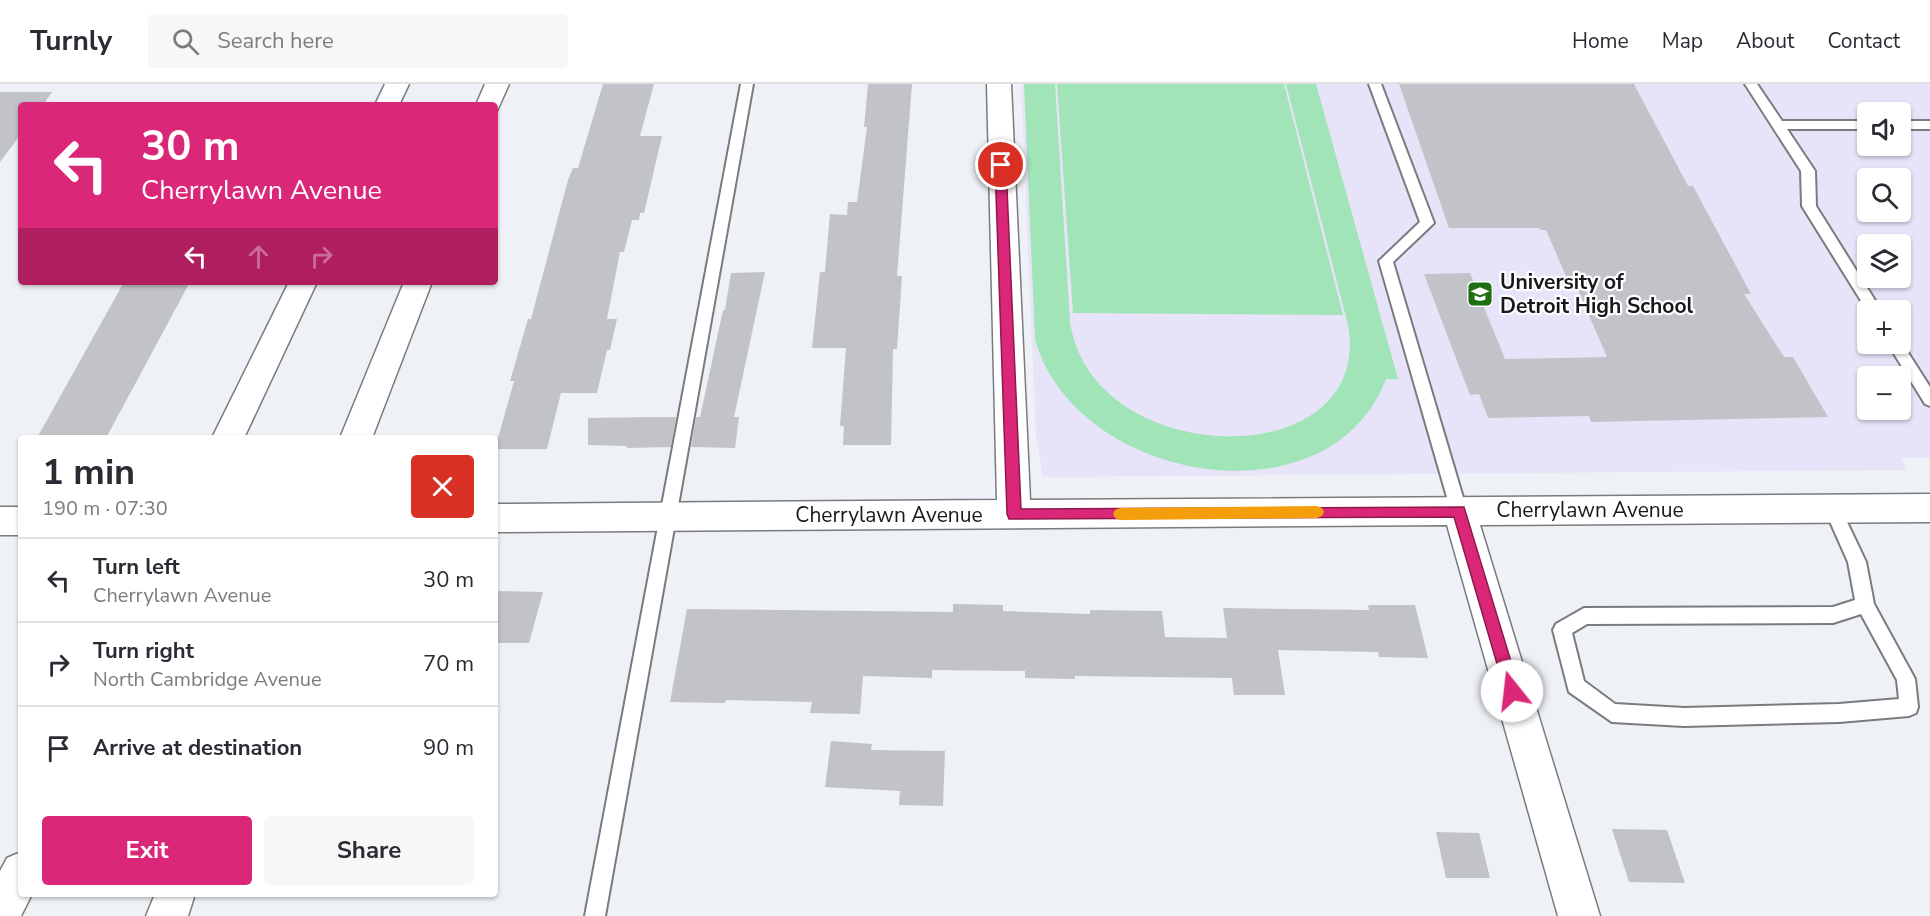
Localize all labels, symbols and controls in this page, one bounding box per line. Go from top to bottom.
search box [148,14,568,68]
text: Turnly [30,22,112,60]
icon: search [169,25,202,58]
text: Search here [217,26,334,56]
text: Home [1572,27,1629,55]
text: Map [1662,27,1703,55]
text: About [1736,27,1794,55]
text: Contact [1827,27,1900,55]
map controls [1857,102,1911,420]
button: sound [1857,102,1911,156]
text: 30 m [141,118,240,175]
icon: left [42,126,120,204]
pin [975,139,1026,190]
icon: arrive [984,148,1017,181]
button: search [1857,168,1911,222]
text: Cherrylawn Avenue [141,172,382,209]
button: layers [1857,234,1911,288]
icon: left [179,240,212,273]
icon: ahead [242,240,275,273]
icon: right [305,240,338,273]
place label: University of Detroit High School [1500,268,1694,320]
school or university icon: University of Detroit High School [1465,279,1495,309]
button: + [1857,300,1911,354]
button: − [1857,366,1911,420]
text: 1 min [42,448,135,497]
button: close [411,455,474,518]
text: 190 m · 07:30 [42,495,168,522]
street label: Cherrylawn Avenue [1496,496,1684,524]
street label: Cherrylawn Avenue [795,501,983,529]
text: Turn left [93,552,180,582]
icon: left [42,564,75,597]
text: 30 m [423,565,474,595]
text: Cherrylawn Avenue [93,582,271,609]
text: Turn right [93,636,194,666]
icon: right [42,648,75,681]
text: 70 m [423,649,474,679]
position arrow [1480,659,1544,723]
text: North Cambridge Avenue [93,666,322,693]
icon: arrive [42,732,75,765]
text: Arrive at destination [93,733,302,763]
text: 90 m [423,733,474,763]
button: Exit [42,816,252,885]
button: Share [264,816,474,885]

